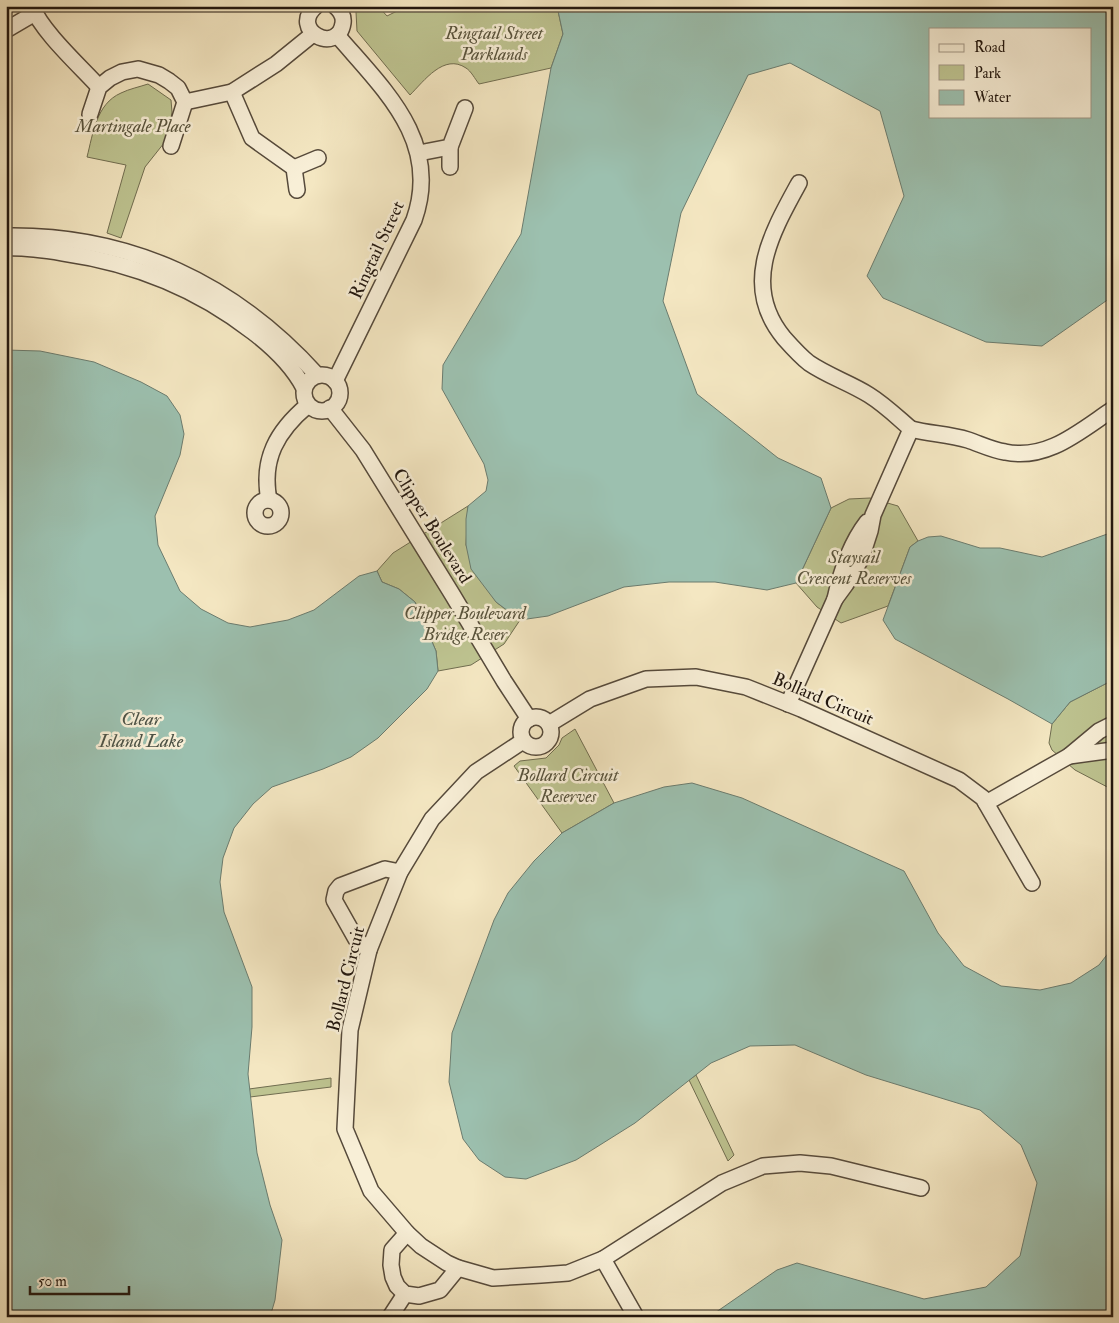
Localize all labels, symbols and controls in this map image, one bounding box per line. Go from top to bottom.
park label: Ringtail Street Parklands [444,22,544,66]
legend [929,28,1092,118]
text: Road [974,38,1006,57]
text: Park [974,64,1001,83]
text: Water [973,88,1011,107]
park label: Martingale Place [74,115,192,138]
street label: Ringtail Street [344,197,410,303]
street label: Clipper Boulevard [388,464,477,588]
park label: Staysail Crescent Reserves [797,546,913,590]
park label: Clipper Boulevard Bridge Reser [404,602,527,646]
street label: Bollard Circuit [769,667,877,731]
water label: Clear Island Lake [98,707,184,753]
park label: Bollard Circuit Reserves [517,764,619,808]
street label: Bollard Circuit [322,924,370,1034]
scale bar [30,1263,129,1295]
text: 50 m [38,1272,67,1291]

